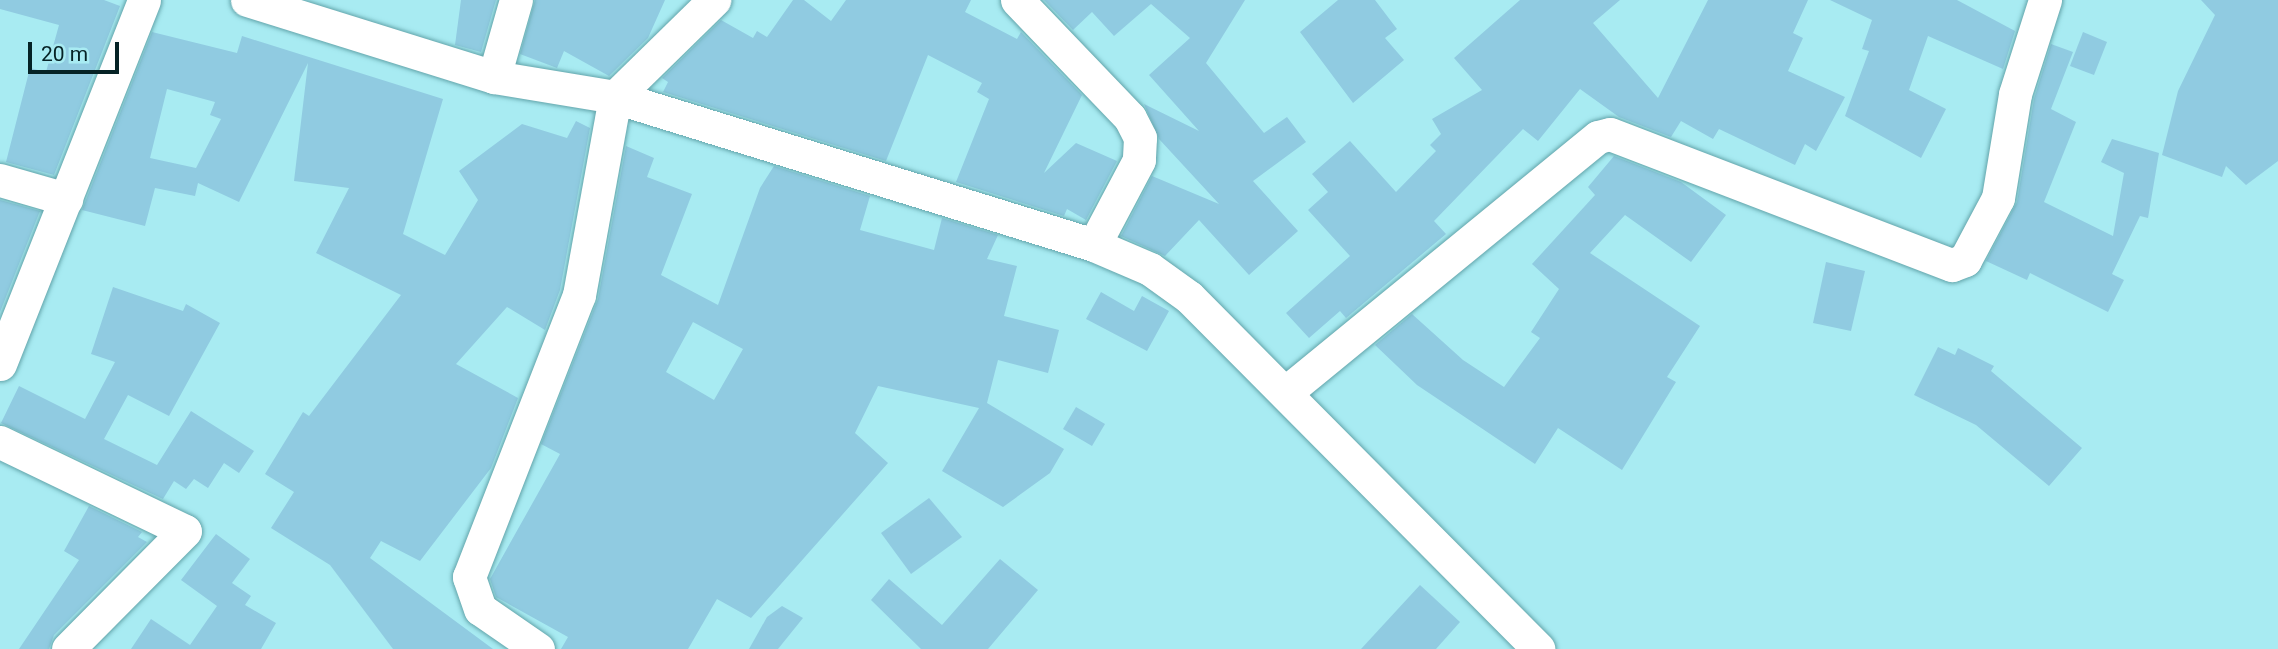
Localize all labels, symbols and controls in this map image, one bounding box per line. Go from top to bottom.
scale bar [32,28,122,72]
text: 20 m [41,42,88,66]

